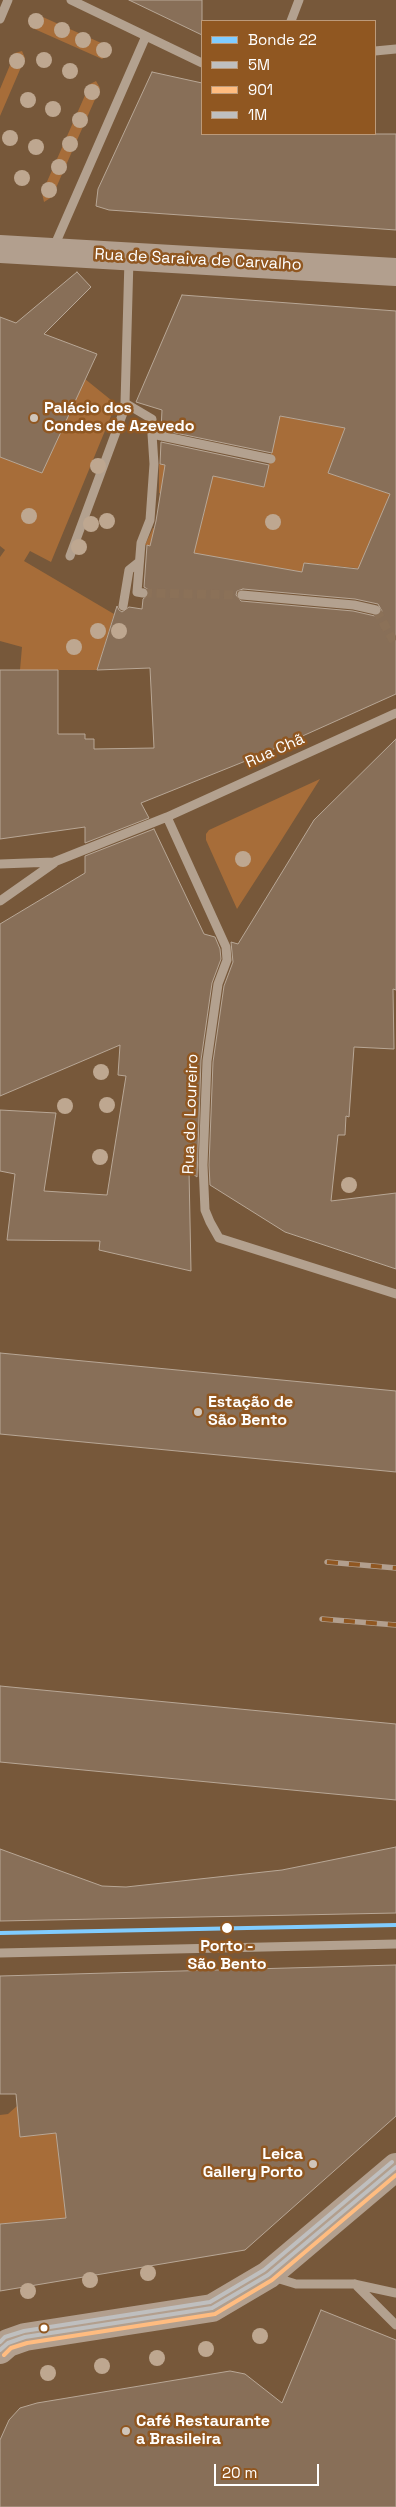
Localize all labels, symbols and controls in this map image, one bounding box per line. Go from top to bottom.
legend [201,20,376,135]
text: Bonde 22 [248,30,317,49]
text: 5M [248,55,270,74]
text: 901 [248,80,273,99]
text: 1M [248,105,267,124]
street label: Rua de Saraiva de Carvalho [94,245,302,275]
place label: Palácio dos Condes de Azevedo [44,399,194,437]
marker: Palácio dos Condes de Azevedo [28,412,40,424]
street label: Rua Chã [243,730,307,772]
street label: Rua do Loureiro [179,1053,203,1175]
place label: Estação de São Bento [208,1393,293,1431]
marker: Estação de São Bento [192,1406,204,1418]
marker: Porto - São Bento [220,1921,234,1935]
place label: Porto - São Bento [188,1937,266,1975]
place label: Leica Gallery Porto [203,2145,303,2183]
marker: Leica Gallery Porto [307,2158,319,2170]
unlabelled marker [39,2323,49,2333]
place label: Café Restaurante a Brasileira [136,2412,270,2450]
marker: Café Restaurante a Brasileira [120,2425,132,2437]
scale bar [216,2454,321,2486]
text: 20 m [222,2463,257,2482]

